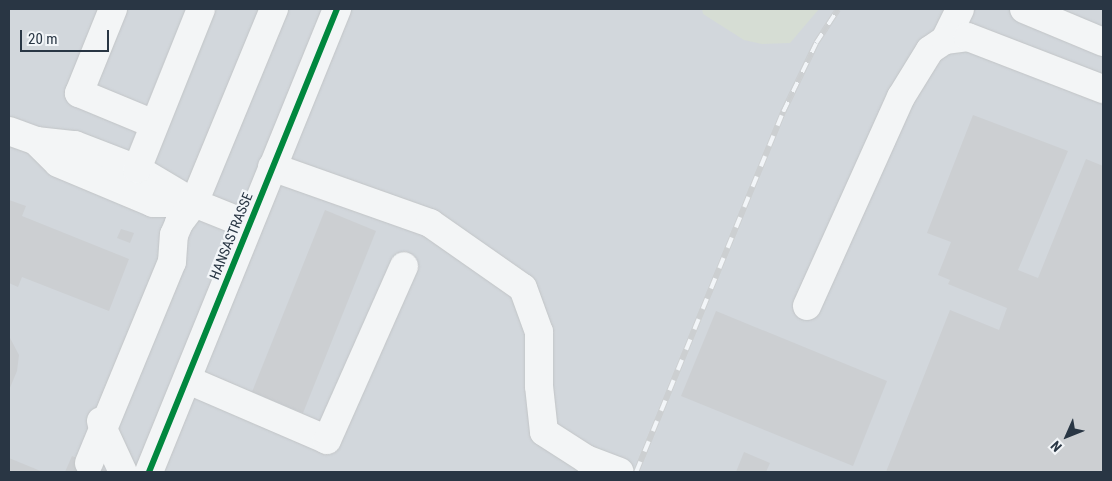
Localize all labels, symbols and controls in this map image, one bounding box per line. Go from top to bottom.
scale bar [22,20,111,52]
text: 20 m [28,30,58,48]
street label: HANSASTRASSE [206,190,256,282]
north arrow [1042,411,1092,461]
text: N [1047,438,1065,455]

